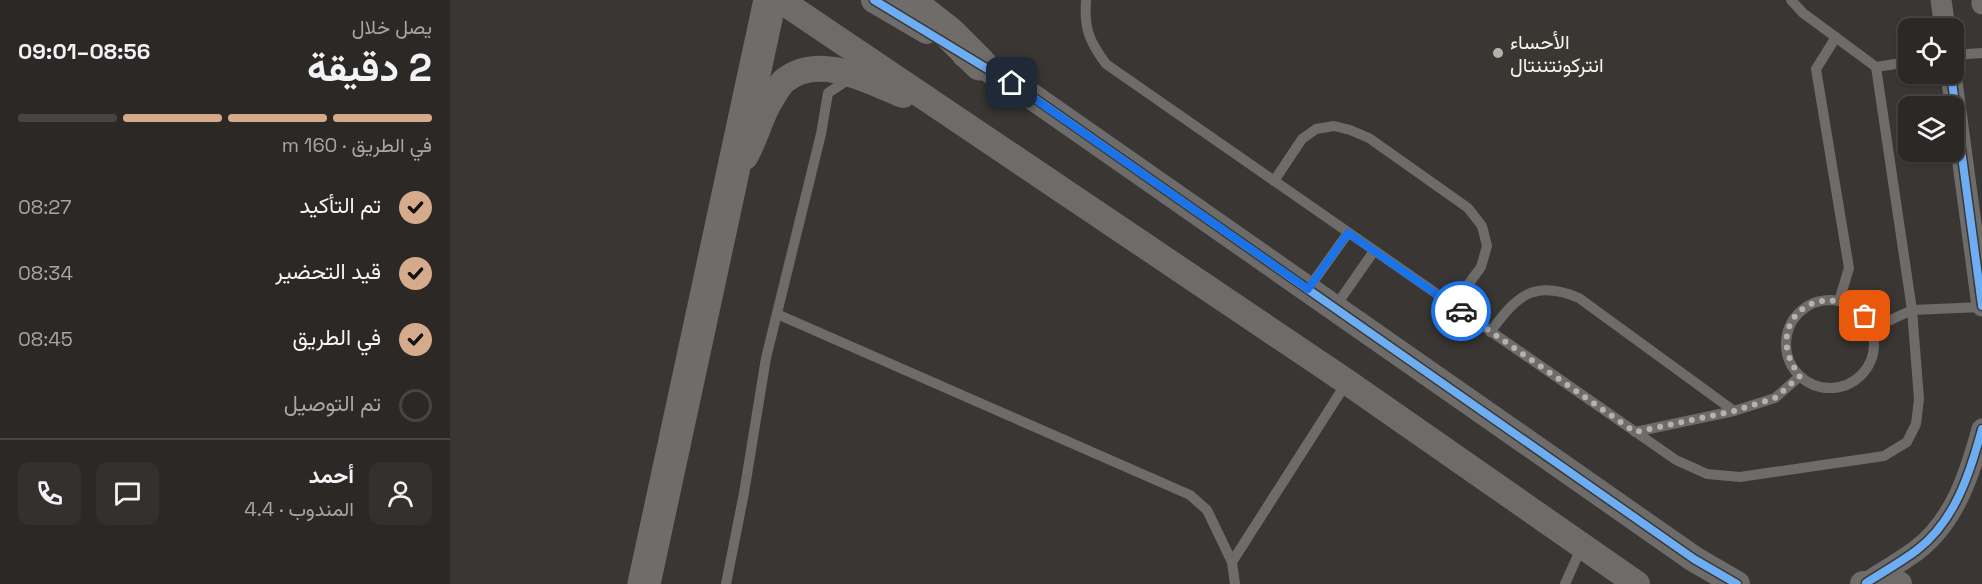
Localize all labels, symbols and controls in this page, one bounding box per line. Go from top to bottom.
text: يصل خلال [352,14,432,40]
map controls [1898,18,1964,162]
button: locate [1898,18,1964,84]
place label: الأحساء انتركونتننتال [1510,29,1604,78]
text: 08:56–09:01 [18,37,150,65]
text: 2 دقيقة [307,43,432,92]
marker: الأحساء انتركونتننتال [1491,46,1505,60]
pin [986,57,1037,108]
icon: home [995,66,1028,99]
button: layers [1898,96,1964,162]
text: في الطريق · 160 m [282,132,432,158]
text: تم التأكيد [300,191,381,219]
icon: check [399,191,432,224]
text: 08:27 [18,194,72,220]
text: قيد التحضير [275,257,381,285]
icon: check [399,257,432,290]
text: 08:34 [18,260,73,286]
courier [1431,281,1491,341]
pin [1839,290,1890,341]
icon: car [1445,295,1478,328]
icon: bag [1848,299,1881,332]
text: في الطريق [292,323,381,351]
icon: check [399,323,432,356]
text: 08:45 [18,326,73,352]
text: تم التوصيل [284,389,381,417]
text: أحمد [309,461,354,489]
button: phone [18,462,81,525]
button: chat [96,462,159,525]
button: person [369,462,432,525]
text: المندوب · 4.4 [244,496,354,522]

